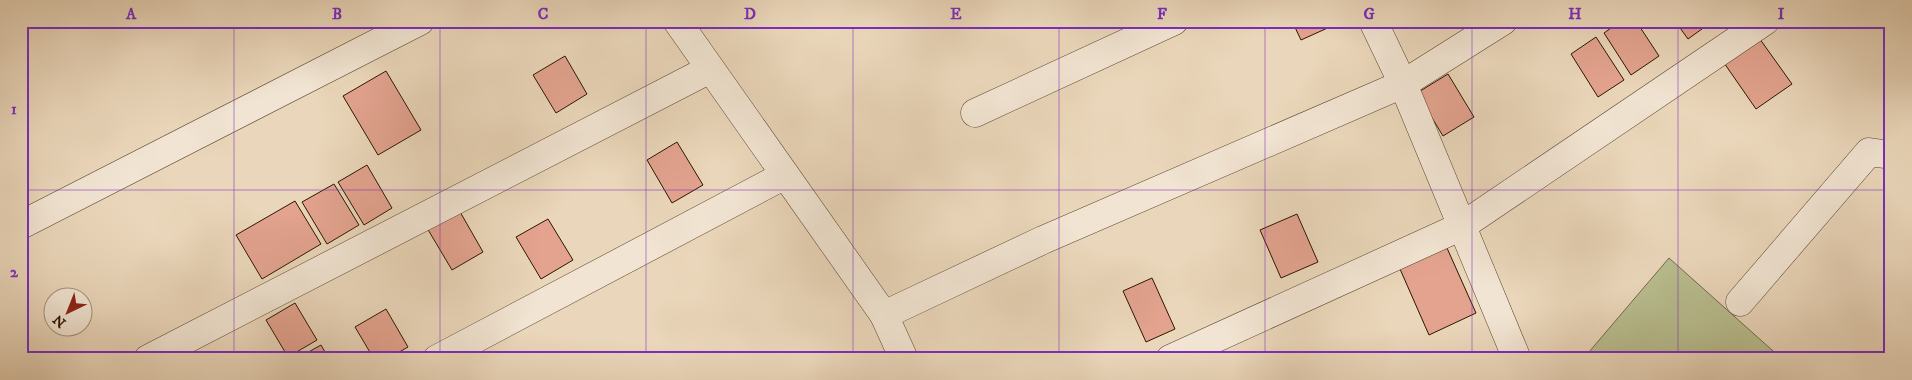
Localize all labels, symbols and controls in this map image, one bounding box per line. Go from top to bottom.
text: A [125,4,137,24]
text: B [332,4,342,24]
text: C [538,4,548,24]
text: D [744,4,756,24]
text: E [950,4,962,24]
text: F [1157,4,1167,24]
text: G [1363,4,1375,24]
text: H [1568,4,1582,24]
text: I [1778,4,1785,24]
text: 1 [11,99,17,119]
text: 2 [10,262,19,282]
north arrow [42,288,92,338]
text: N [49,310,70,331]

